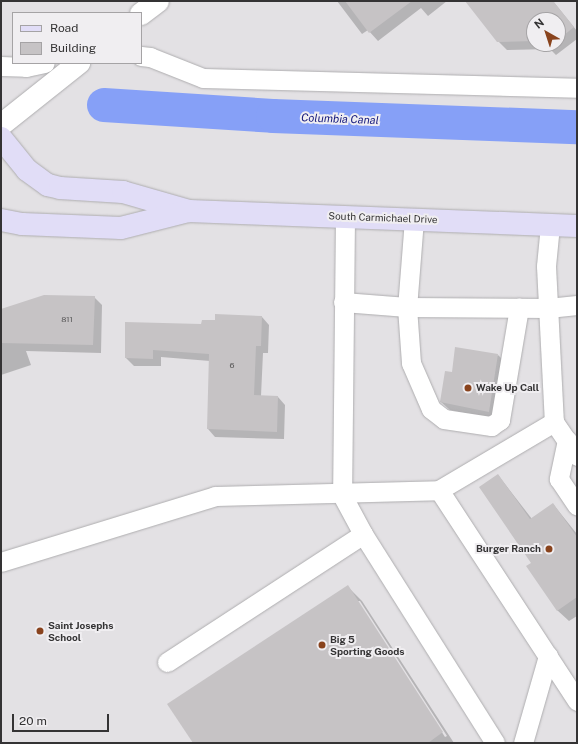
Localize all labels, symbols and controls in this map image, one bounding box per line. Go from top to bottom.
legend [12,12,142,64]
north arrow [526,12,566,52]
text: N [532,16,546,31]
text: Road [50,21,78,35]
text: Building [50,41,96,55]
water label: Columbia Canal [301,111,379,127]
street label: South Carmichael Drive [328,210,438,226]
house number: 811 [61,315,73,325]
house number: 6 [230,361,234,371]
place label: Wake Up Call [476,382,539,394]
marker: Wake Up Call [463,383,473,393]
place label: Burger Ranch [476,543,541,555]
marker: Burger Ranch [544,544,554,554]
place label: Saint Josephs School [48,619,113,642]
marker: Saint Josephs School [35,626,45,636]
place label: Big 5 Sporting Goods [330,633,405,656]
marker: Big 5 Sporting Goods [317,640,327,650]
scale bar [14,706,111,732]
text: 20 m [19,714,47,728]

